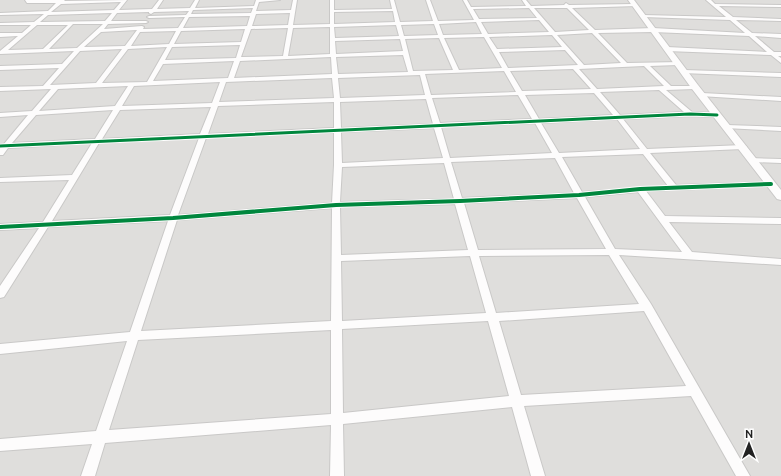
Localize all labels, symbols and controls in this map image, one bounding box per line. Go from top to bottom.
north arrow [729,424,769,464]
text: N [745,428,753,440]

